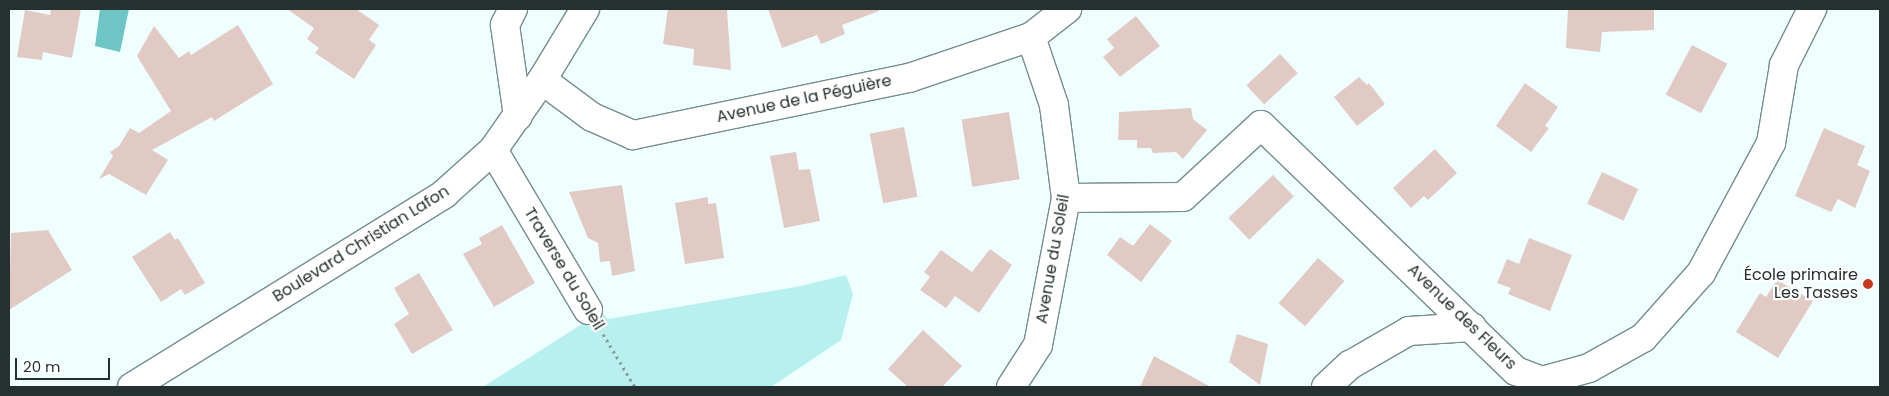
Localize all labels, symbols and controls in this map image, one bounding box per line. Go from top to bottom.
street label: Avenue de la Péguière [715,71,893,127]
street label: Boulevard Christian Lafon [269,182,453,306]
street label: Avenue du Soleil [1032,193,1074,325]
street label: Traverse du Soleil [520,204,608,334]
street label: Avenue des Fleurs [1403,260,1521,374]
place label: École primaire Les Tasses [1744,265,1858,303]
marker: École primaire Les Tasses [1862,278,1874,290]
scale bar [18,348,112,380]
text: 20 m [23,356,61,377]

